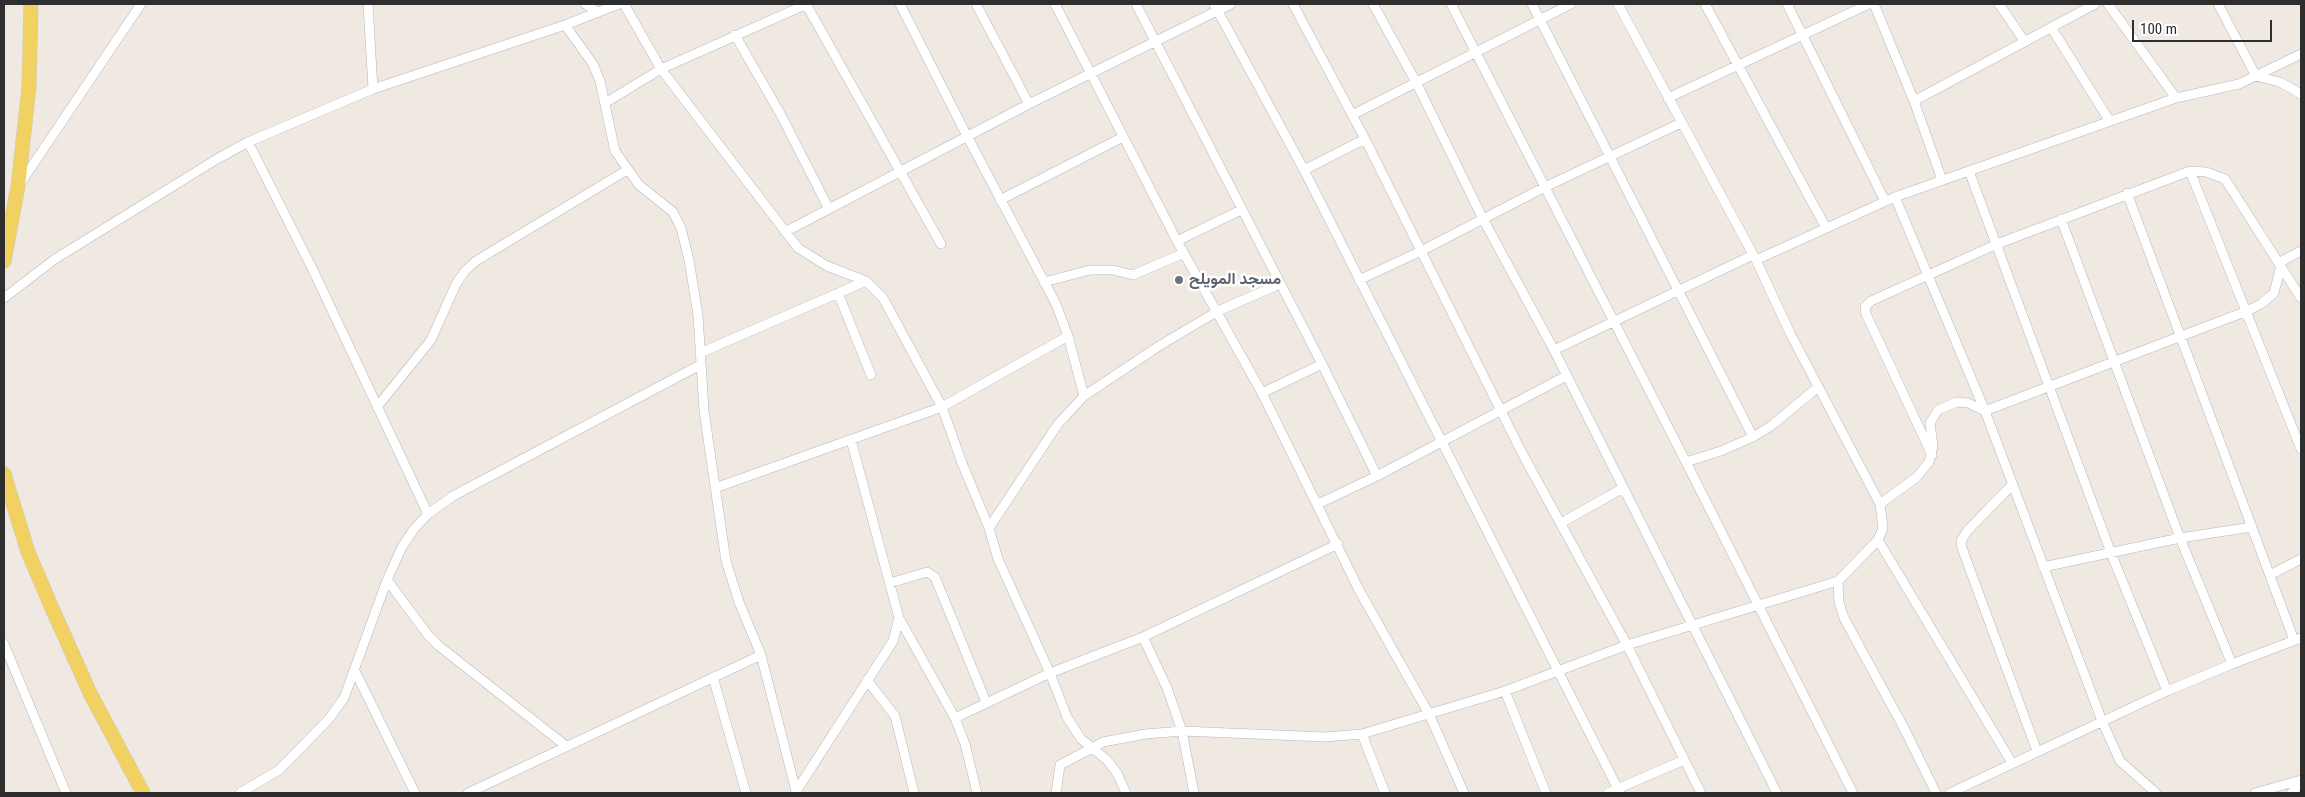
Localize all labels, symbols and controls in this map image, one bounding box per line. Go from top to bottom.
scale bar [2135,10,2275,42]
text: 100 m [2140,20,2177,38]
place label: مسجد المويلح [1189,270,1281,290]
marker: مسجد المويلح [1173,274,1185,286]

